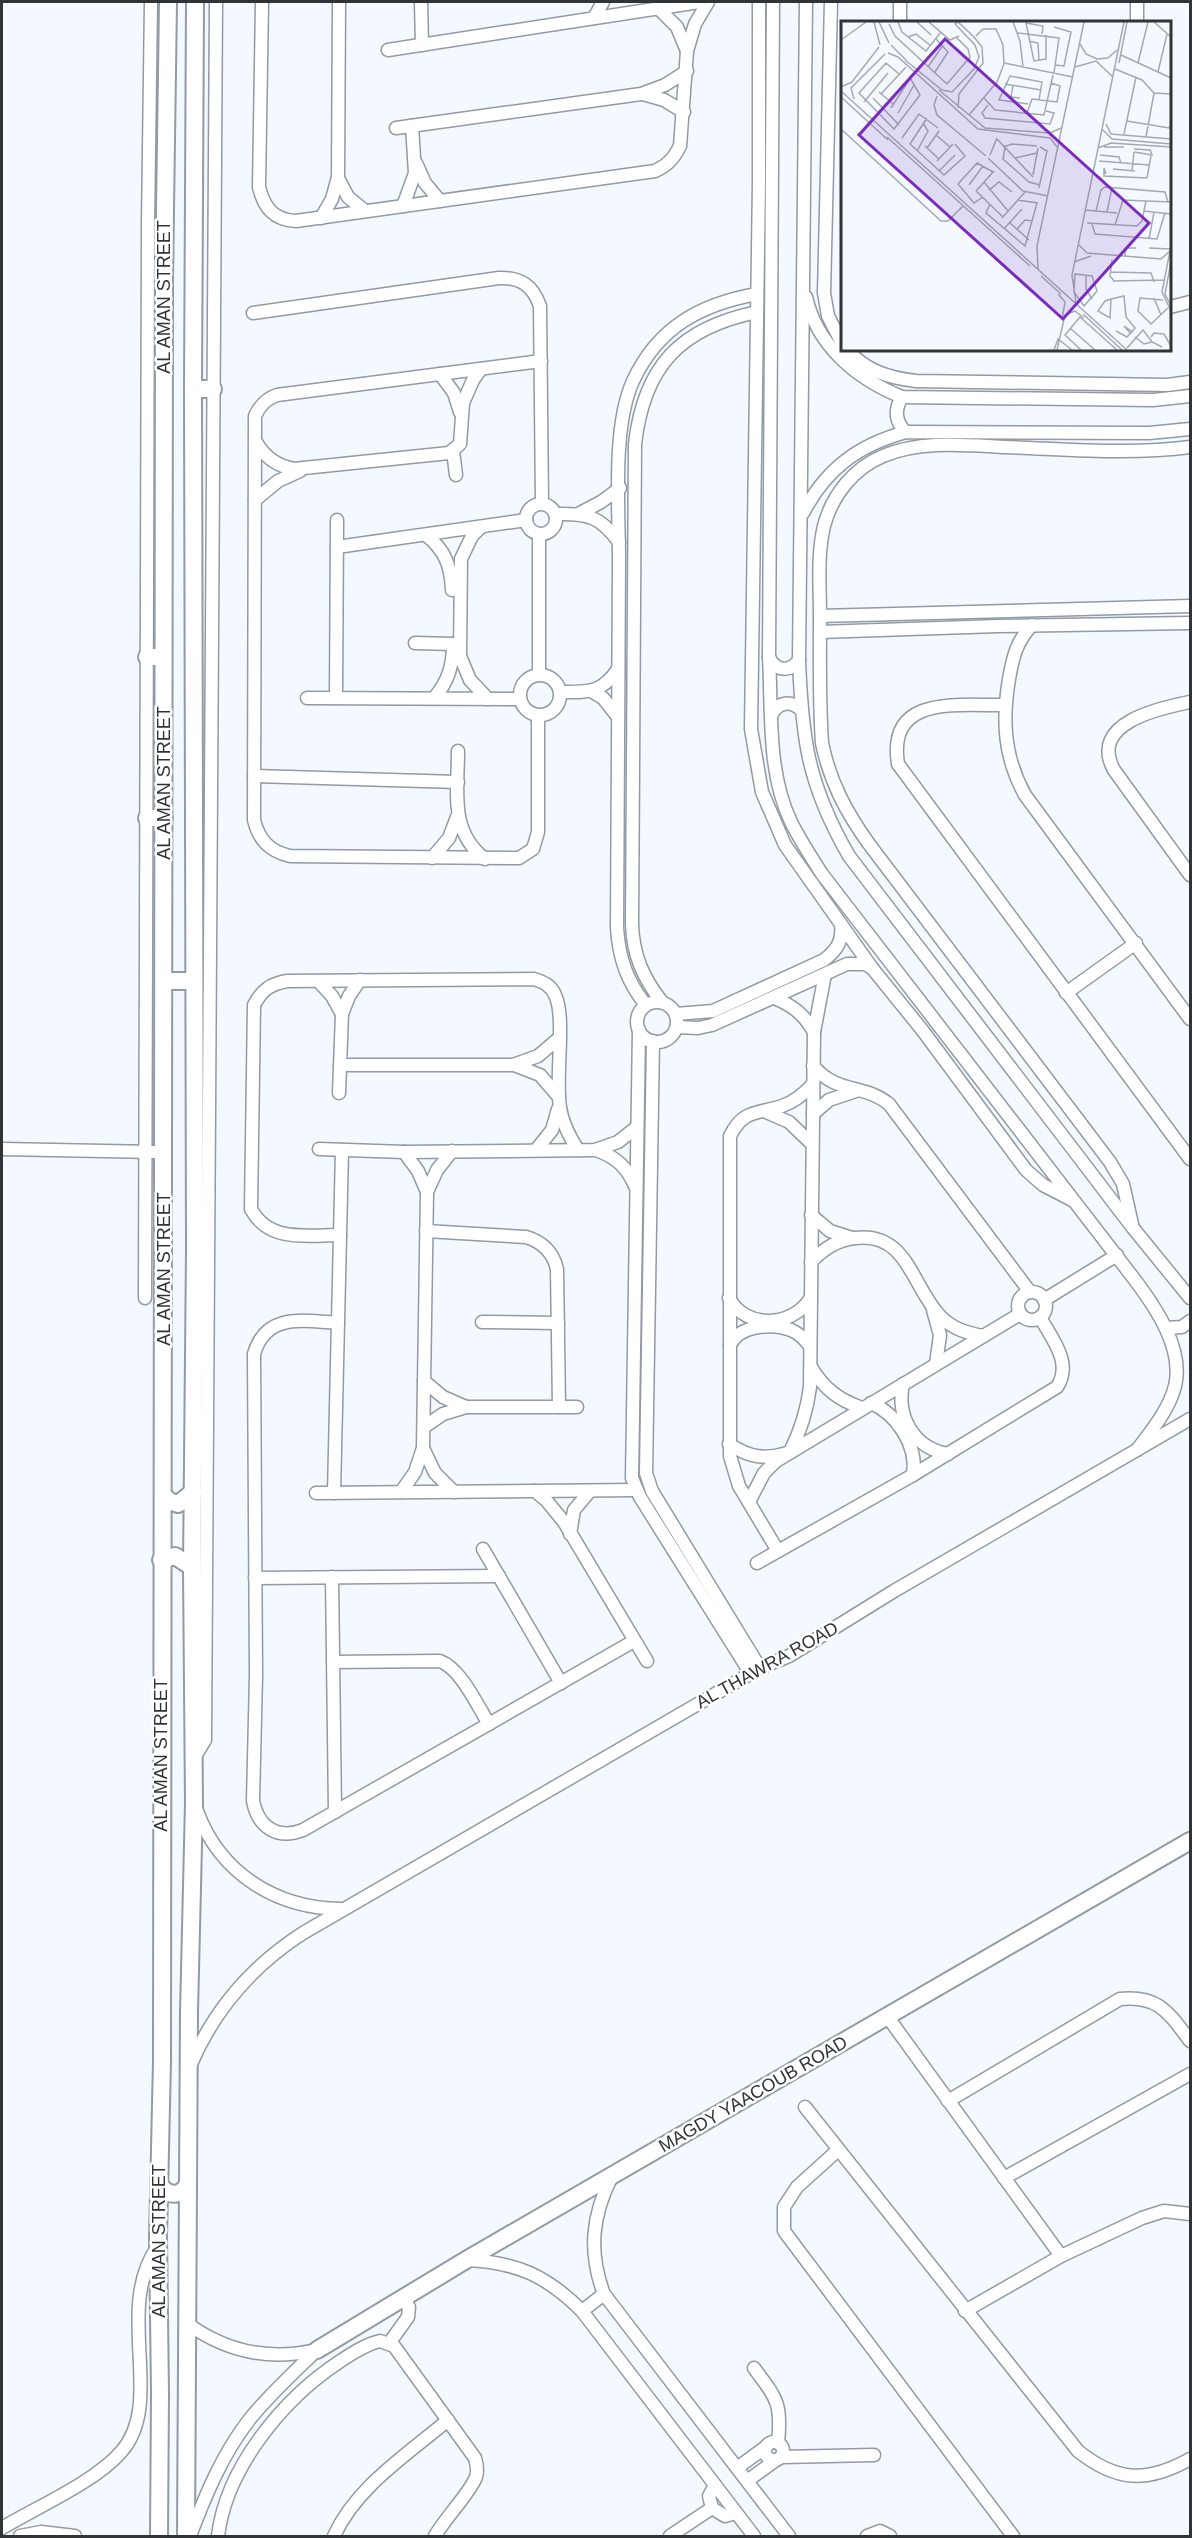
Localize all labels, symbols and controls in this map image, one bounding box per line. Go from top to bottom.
inset map [841,21,1171,351]
street label: AL AMAN STREET [154,220,174,374]
street label: AL AMAN STREET [154,706,174,860]
street label: AL AMAN STREET [154,1192,174,1346]
street label: AL THAWRA ROAD [692,1618,842,1712]
street label: AL AMAN STREET [151,1678,171,1832]
street label: MAGDY YAACOUB ROAD [655,2032,851,2156]
street label: AL AMAN STREET [149,2164,169,2318]

